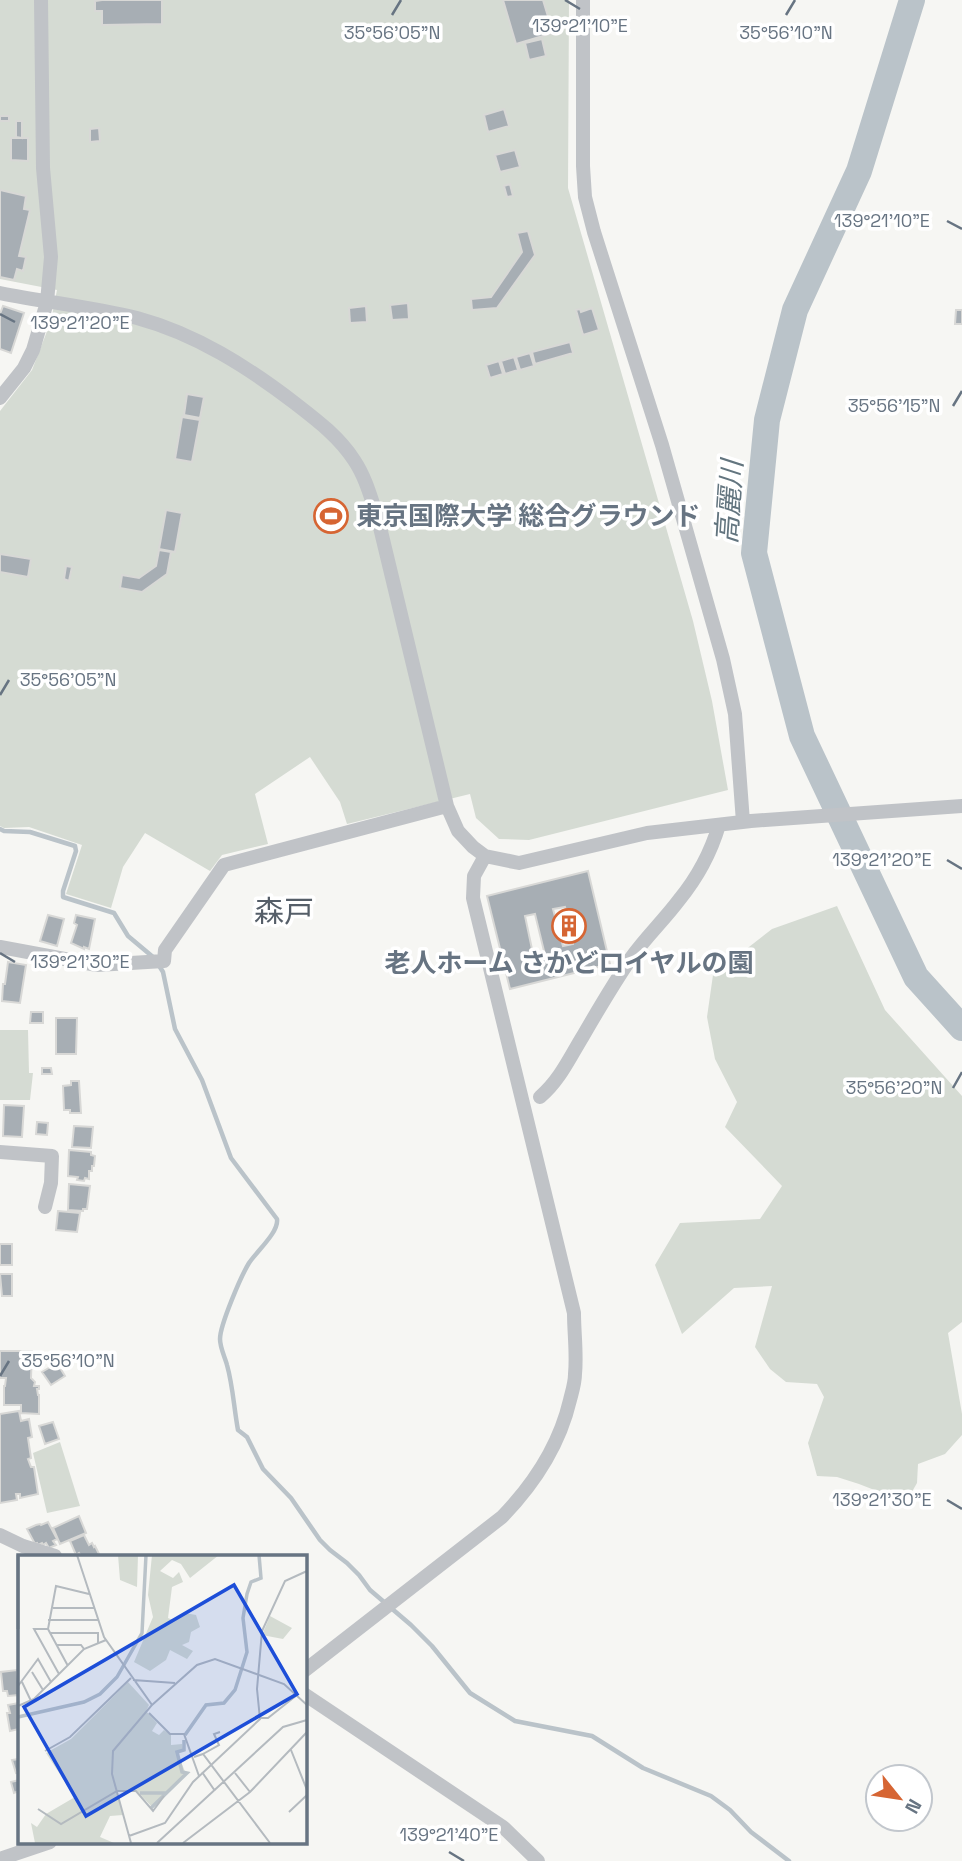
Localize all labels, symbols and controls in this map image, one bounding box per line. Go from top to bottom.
text: 139°21'10"E [532,14,628,37]
text: 35°56'05"N [344,21,440,44]
text: 35°56'10"N [739,21,833,44]
text: 139°21'10"E [834,209,930,232]
text: 139°21'20"E [30,311,130,334]
text: 35°56'15"N [848,394,940,417]
water label: 高麗川 [708,456,750,545]
sports icon: 東京国際大学 総合グラウンド [312,497,350,535]
place label: 東京国際大学 総合グラウンド [356,499,701,533]
text: 35°56'05"N [20,668,116,691]
text: 139°21'20"E [832,848,932,871]
district label: 森戸 [254,892,314,931]
building icon: 老人ホーム さかどロイヤルの園 [550,907,588,945]
place label: 老人ホーム さかどロイヤルの園 [384,946,754,980]
text: 139°21'30"E [30,950,130,973]
text: 35°56'20"N [846,1076,942,1099]
text: 35°56'10"N [21,1349,115,1372]
text: 139°21'30"E [832,1488,932,1511]
inset map [18,1555,306,1843]
north arrow [864,1763,934,1833]
text: N [899,1794,927,1818]
text: 139°21'40"E [400,1823,498,1846]

